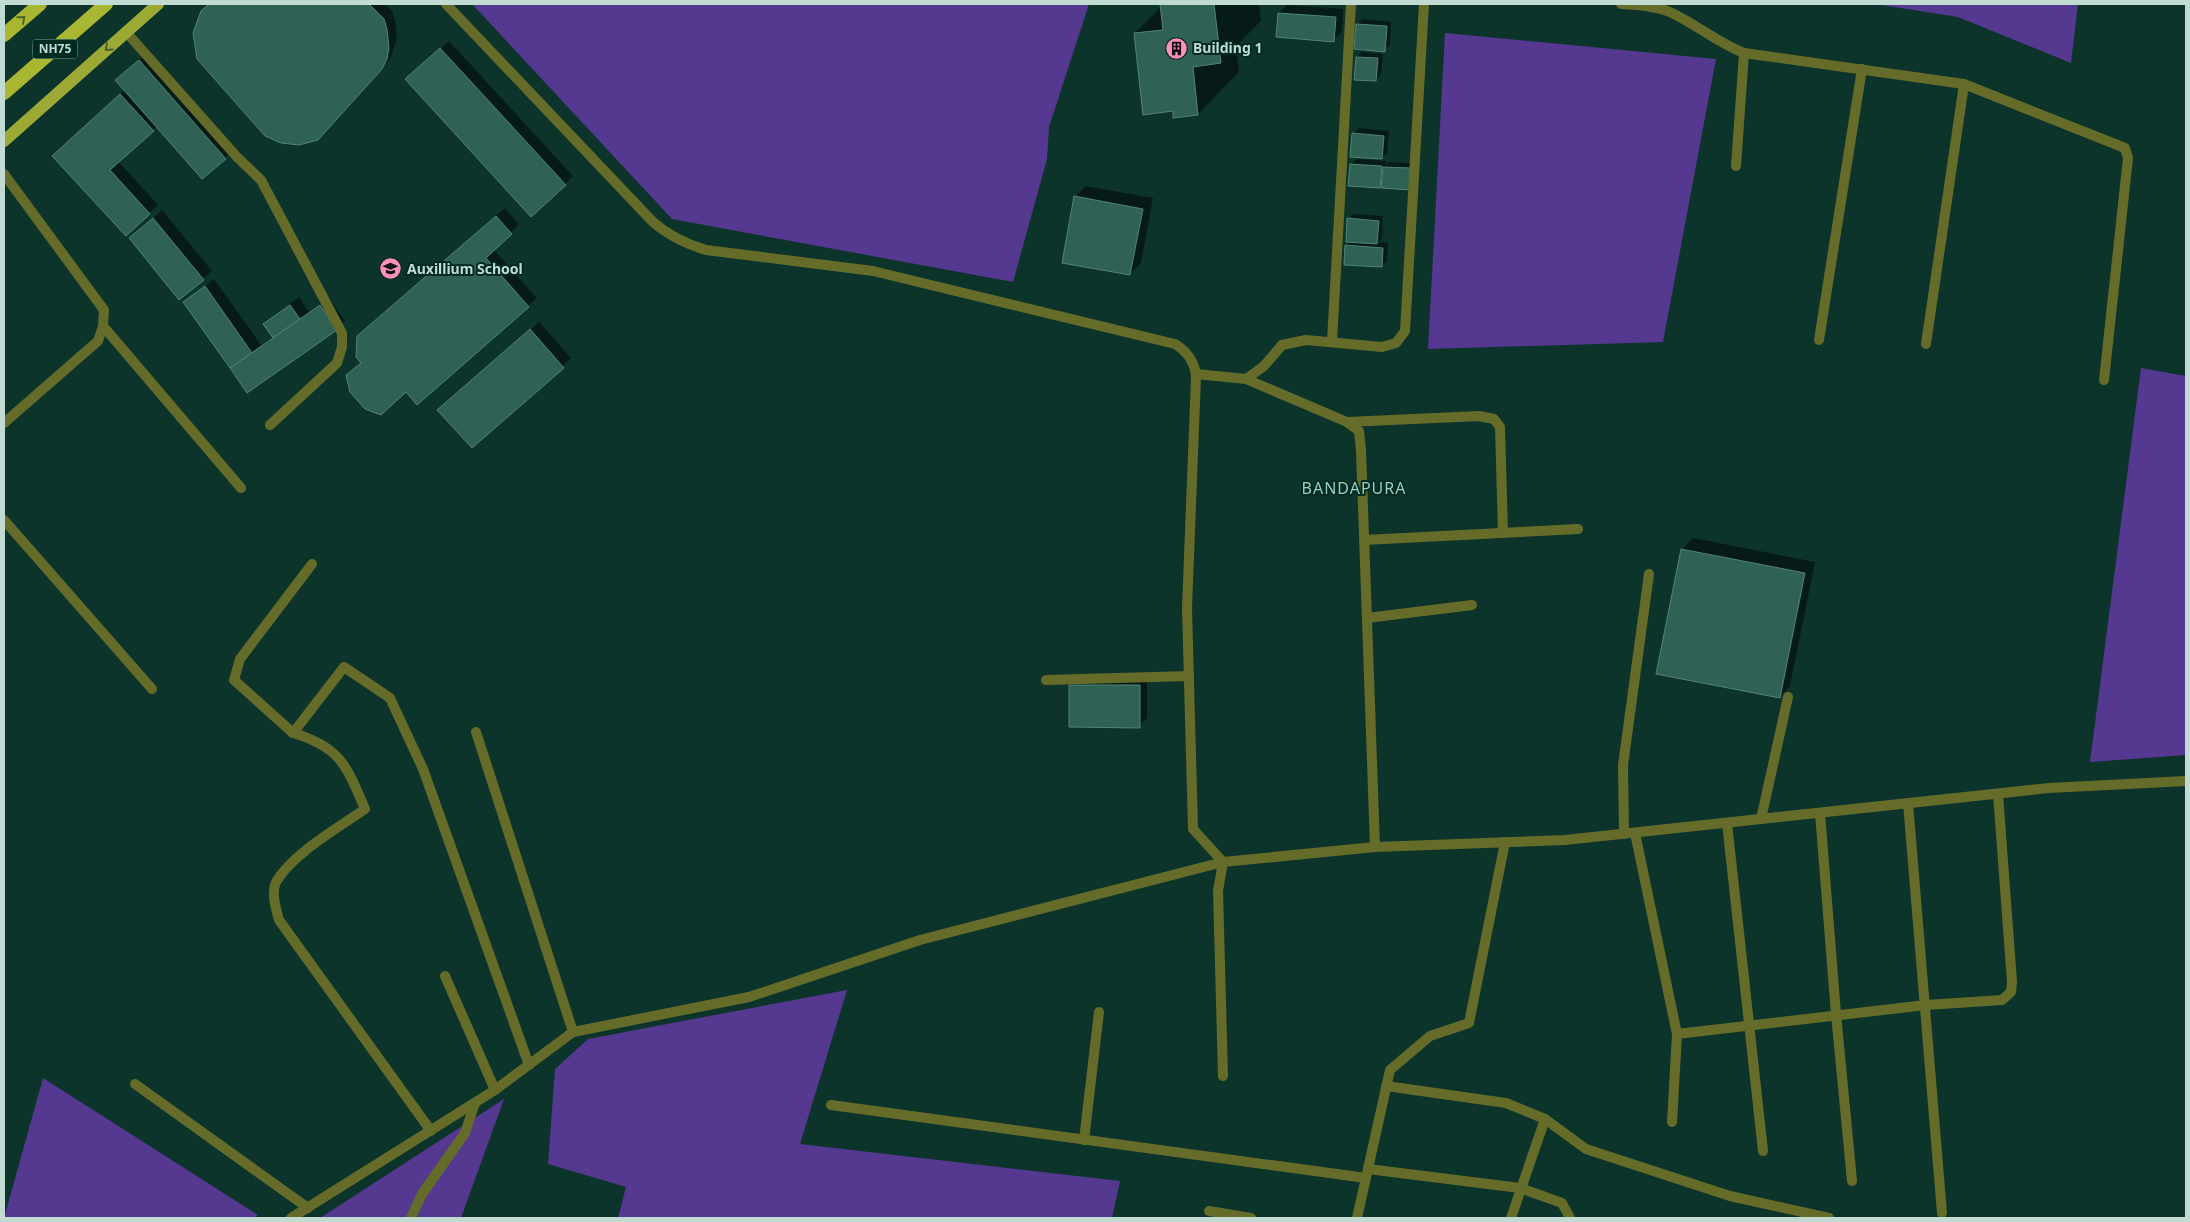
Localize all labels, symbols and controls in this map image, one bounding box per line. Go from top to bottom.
one-way arrow [16,16,25,25]
building icon: Building 1 [1165,36,1189,60]
place label: Building 1 [1193,38,1262,57]
road number: NH75 [32,40,78,59]
one-way arrow [105,42,114,51]
school or university icon: Auxillium School [379,257,403,281]
place label: Auxillium School [407,259,523,278]
district label: BANDAPURA [1302,477,1406,499]

